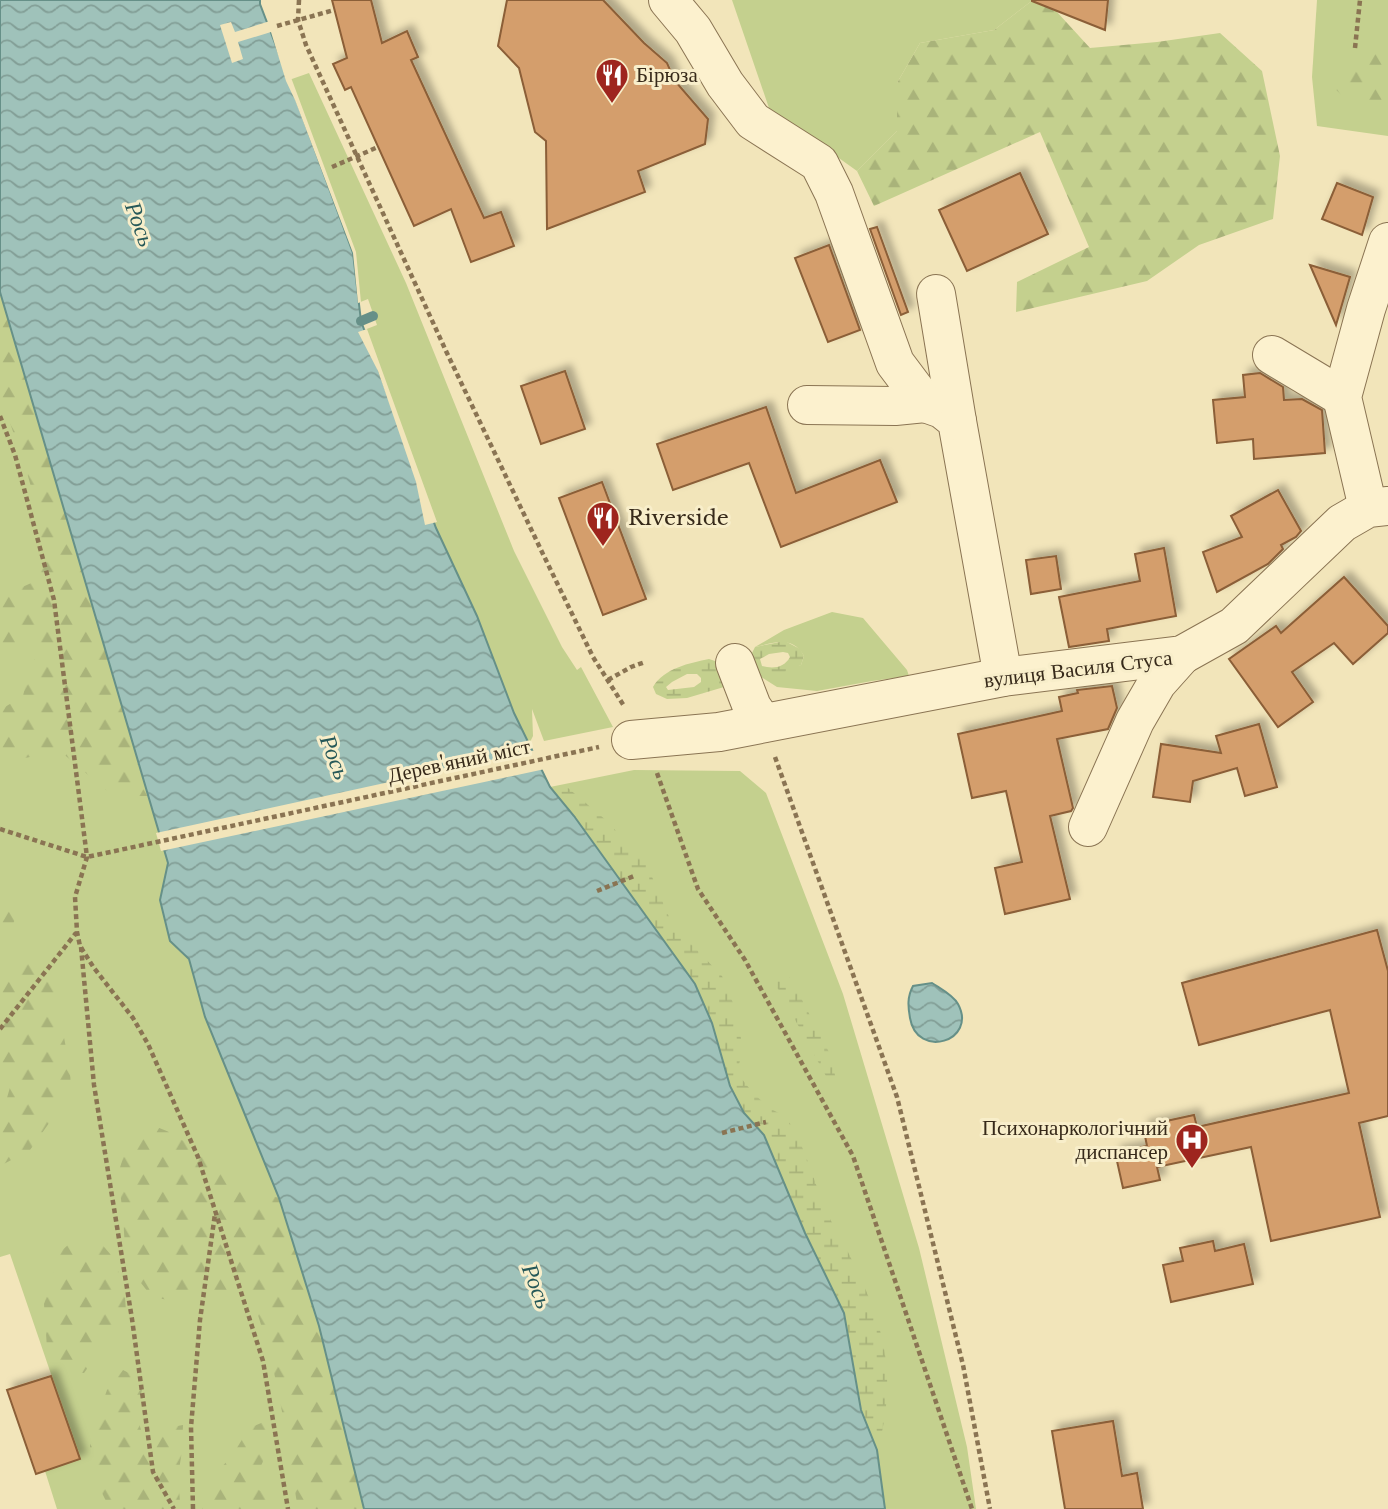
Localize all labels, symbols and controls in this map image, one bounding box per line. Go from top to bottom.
restaurant icon: Бірюза [593,56,631,105]
place label: Бірюза [636,62,698,88]
water label: Рось [119,197,161,250]
restaurant icon: Riverside [584,499,622,548]
place label: Riverside [628,505,729,531]
street label: вулиця Василя Стуса [982,644,1174,693]
water label: Рось [313,730,356,783]
street label: Дерев'яний міст [385,733,533,789]
place label: Психонаркологічний диспансер [982,1115,1168,1165]
hospital icon: Психонаркологічний диспансер [1173,1121,1211,1170]
water label: Рось [515,1259,558,1312]

